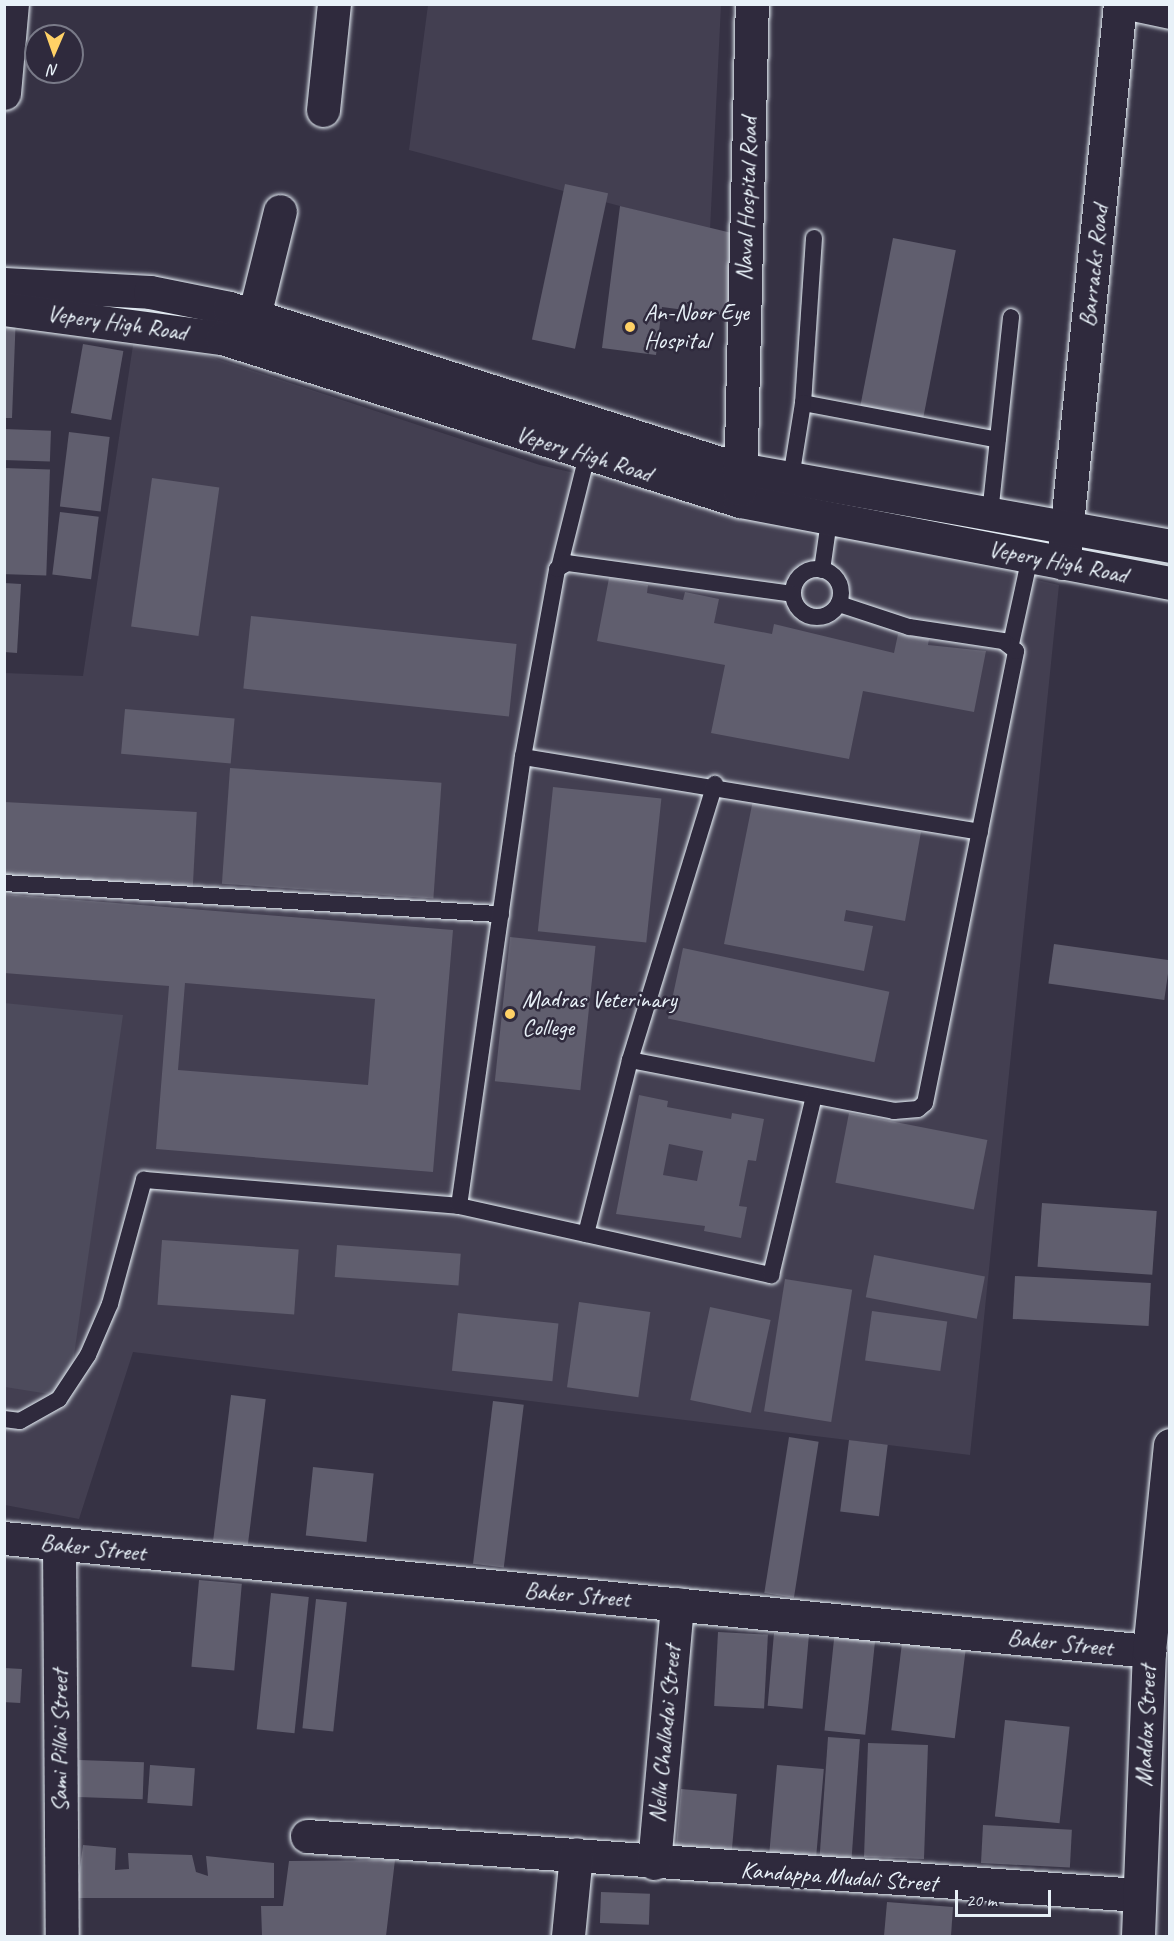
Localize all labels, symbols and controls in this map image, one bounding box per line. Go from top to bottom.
north arrow [24,24,84,84]
text: N [48,60,59,80]
street label: Naval Hospital Road [730,117,764,281]
street label: Barracks Road [1073,204,1115,328]
street label: Vepery High Road [45,299,189,347]
place label: An-Noor Eye Hospital [644,299,749,355]
marker: An-Noor Eye Hospital [621,318,639,336]
street label: Vepery High Road [512,419,656,489]
street label: Vepery High Road [986,534,1130,590]
place label: Madras Veterinary College [522,986,677,1042]
marker: Madras Veterinary College [503,1007,517,1021]
street label: Baker Street [39,1528,147,1568]
street label: Baker Street [523,1576,631,1614]
street label: Baker Street [1006,1623,1114,1663]
street label: Nellu Challadai Street [643,1644,687,1824]
street label: Maddox Street [1129,1665,1163,1787]
street label: Sami Pillai Street [46,1670,74,1812]
street label: Kandappa Mudali Street [740,1856,938,1898]
scale bar [958,1878,1054,1916]
text: 20 m [966,1889,997,1911]

